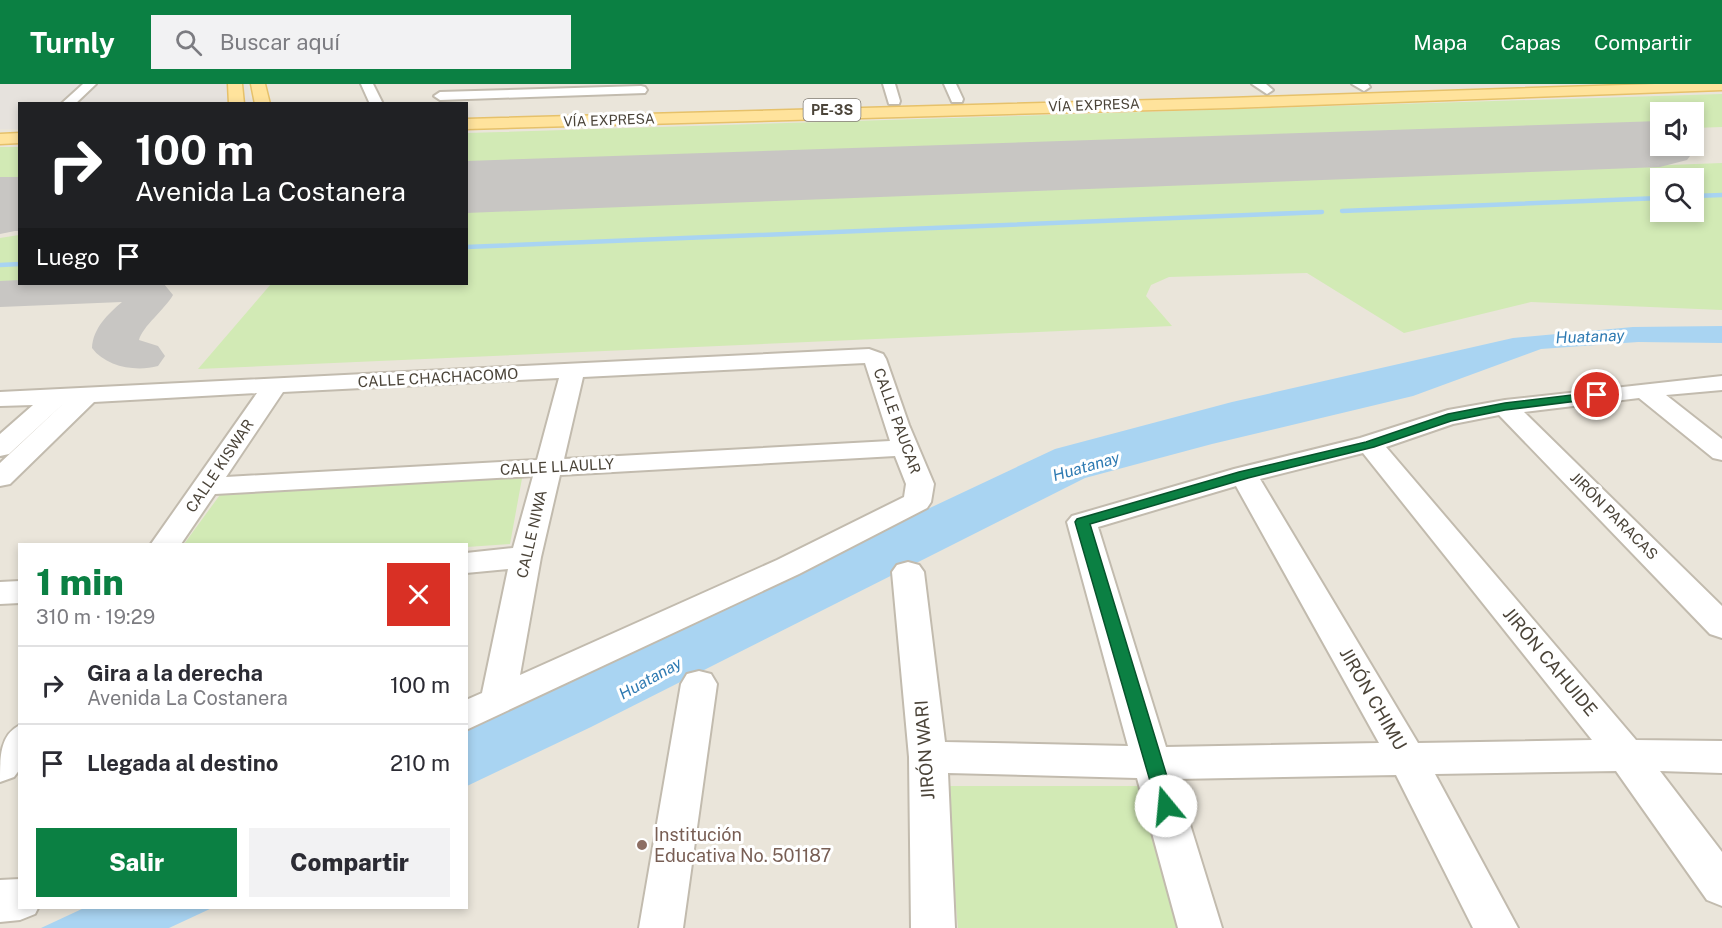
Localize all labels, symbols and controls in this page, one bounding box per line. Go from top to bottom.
search box [151,15,571,69]
text: Turnly [30,26,115,59]
icon: search [172,26,205,59]
text: Buscar aquí [220,29,340,55]
text: Mapa [1413,30,1467,55]
text: Capas [1500,30,1561,55]
text: Compartir [1594,30,1692,55]
street label: VÍA EXPRESA [1048,94,1140,115]
road number: PE-3S [804,99,860,121]
map controls [1650,102,1704,222]
button: sound [1650,102,1704,156]
street label: VÍA EXPRESA [563,109,655,130]
text: 100 m [135,125,254,174]
icon: right [36,126,114,204]
button: search [1650,168,1704,222]
text: Avenida La Costanera [135,175,406,207]
icon: arrive [112,240,145,273]
text: Luego [36,244,100,270]
water label: Huatanay [1555,326,1626,347]
street label: CALLE CHACHACOMO [357,365,519,390]
street label: CALLE PAUCAR [870,366,924,476]
pin [1571,369,1622,420]
icon: arrive [1580,378,1613,411]
street label: CALLE KISWAR [182,416,257,516]
water label: Huatanay [1050,448,1123,485]
street label: CALLE LLAULLY [499,455,614,478]
street label: JIRÓN PARACAS [1567,468,1662,563]
street label: CALLE NIWA [513,488,550,580]
text: 1 min [36,561,124,603]
button: close [387,563,450,626]
street label: JIRÓN CAHUIDE [1499,602,1603,720]
text: 310 m · 19:29 [36,605,155,629]
street label: JIRÓN CHIMU [1336,643,1412,754]
water label: Huatanay [616,653,686,703]
text: Gira a la derecha [87,660,263,686]
icon: right [36,669,69,702]
text: 100 m [390,672,450,698]
text: Avenida La Costanera [87,686,288,710]
street label: JIRÓN WARI [910,699,938,801]
icon: arrive [36,747,69,780]
text: Llegada al destino [87,750,278,776]
text: 210 m [390,750,450,776]
position arrow [1134,774,1198,838]
place label: Institución Educativa No. 501187 [654,824,831,866]
button: Salir [36,828,237,897]
button: Compartir [249,828,450,897]
marker: Institución Educativa No. 501187 [635,838,649,852]

